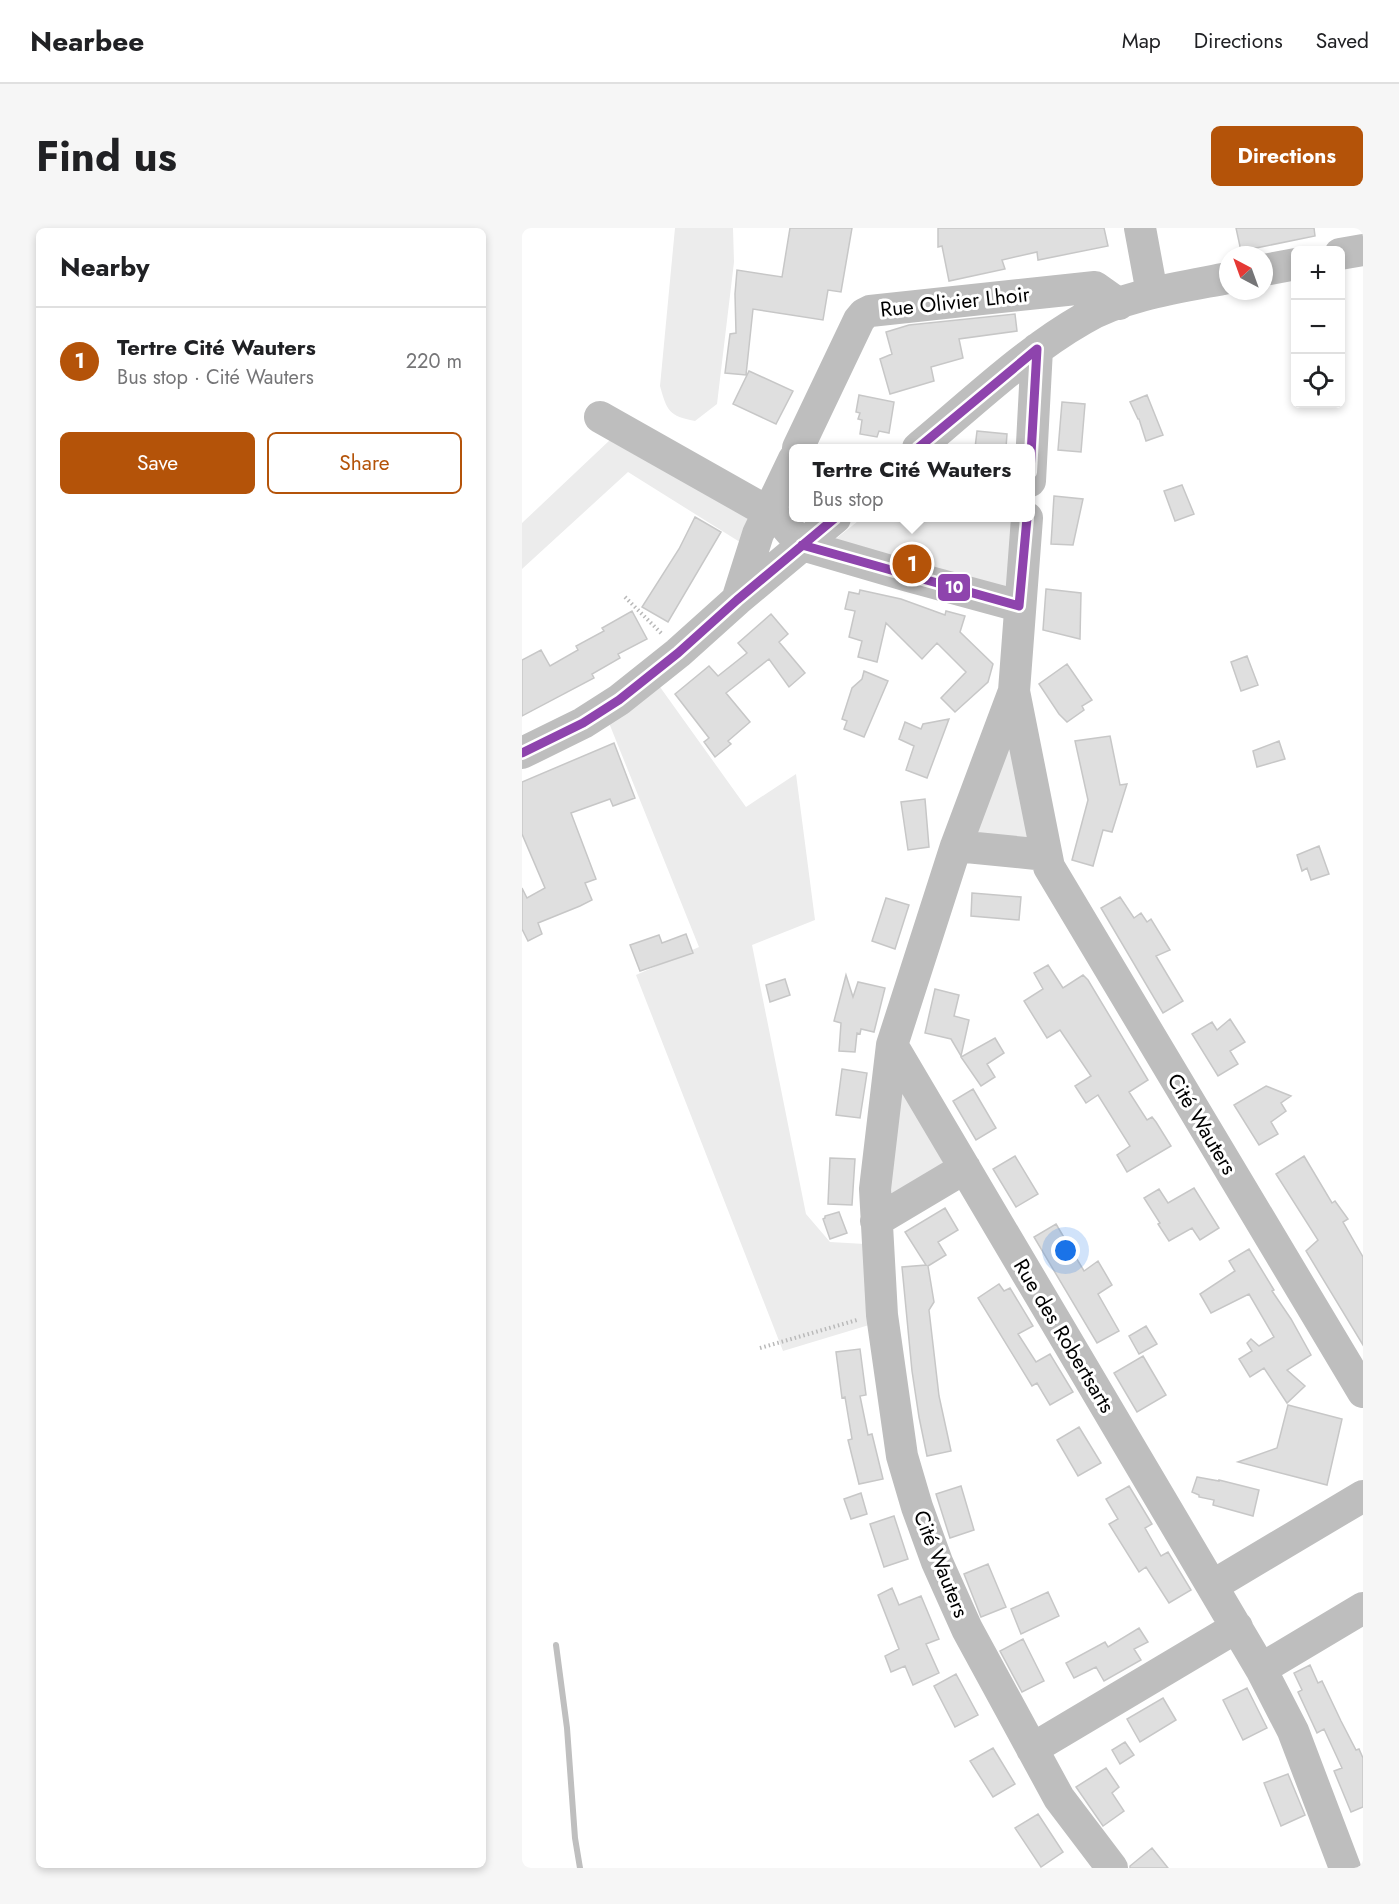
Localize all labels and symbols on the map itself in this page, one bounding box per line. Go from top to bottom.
north arrow [1219,246,1273,300]
street label: Rue Olivier Lhoir [879,279,1032,325]
pin: 1 [892,542,932,586]
line badge: 10 [937,573,971,602]
text: 10 [945,576,963,599]
street label: Cité Wauters [1160,1068,1244,1180]
your location [1051,1236,1080,1265]
street label: Rue des Robertsarts [1006,1253,1122,1419]
street label: Cité Wauters [906,1506,976,1622]

